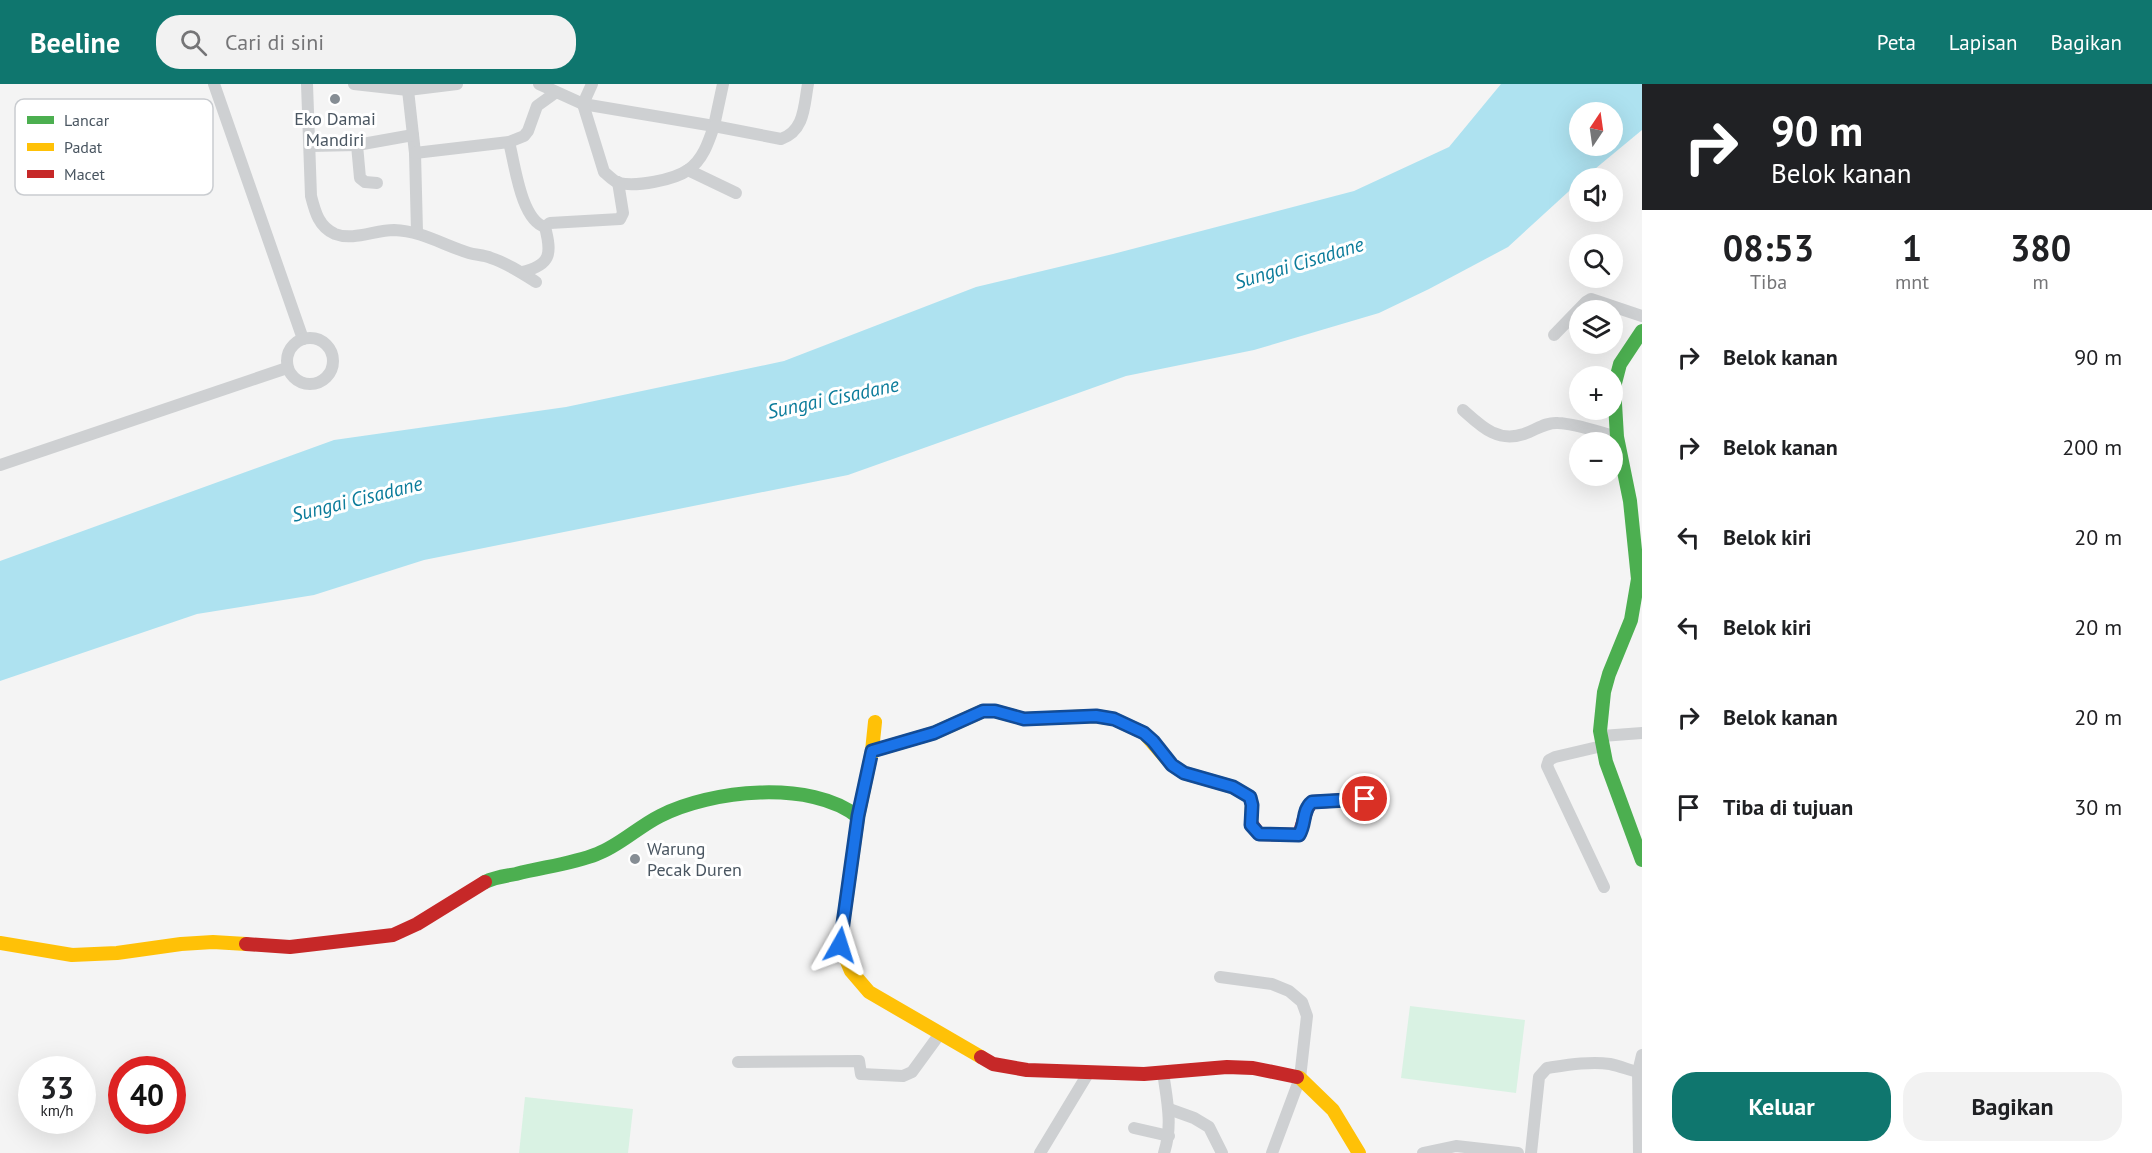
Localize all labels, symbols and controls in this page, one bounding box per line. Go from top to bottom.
search box [156,15,576,69]
text: Beeline [30,24,120,61]
icon: search [177,26,210,59]
text: Cari di sini [225,28,324,56]
text: Peta [1877,29,1916,56]
text: Lapisan [1949,29,2017,56]
text: Bagikan [2050,29,2122,56]
marker: Eko Damai Mandiri [328,92,342,106]
legend [15,99,213,195]
north arrow [1569,102,1623,156]
map controls [1569,102,1623,486]
text: 90 m [1771,103,1863,158]
place label: Eko Damai Mandiri [294,107,376,151]
icon: right [1672,108,1750,186]
text: Lancar [64,110,110,130]
text: Padat [64,137,103,157]
text: Belok kanan [1771,156,1911,190]
text: Macet [64,164,106,184]
button: sound [1569,168,1623,222]
text: 08:53 [1723,224,1814,271]
text: 1 [1902,224,1922,271]
text: 380 [2010,224,2071,271]
water label: Sungai Cisadane [1231,231,1368,295]
button: search [1569,234,1623,288]
text: Tiba [1750,269,1787,295]
text: mnt [1895,269,1929,295]
text: m [2032,269,2049,295]
button: layers [1569,300,1623,354]
icon: right [1672,341,1705,374]
text: Belok kanan [1723,343,1838,371]
text: 90 m [2074,343,2122,371]
button: + [1569,366,1623,420]
water label: Sungai Cisadane [765,371,902,425]
icon: right [1672,431,1705,464]
button: − [1569,432,1623,486]
text: Belok kanan [1723,433,1838,461]
text: 200 m [2062,433,2122,461]
water label: Sungai Cisadane [289,470,426,528]
icon: left [1672,521,1705,554]
text: Belok kiri [1723,523,1812,551]
text: 20 m [2074,523,2122,551]
icon: left [1672,611,1705,644]
text: Belok kiri [1723,613,1812,641]
text: 20 m [2074,613,2122,641]
icon: right [1672,701,1705,734]
text: Belok kanan [1723,703,1838,731]
text: 20 m [2074,703,2122,731]
pin [1339,773,1390,824]
icon: arrive [1348,782,1381,815]
icon: arrive [1672,791,1705,824]
text: Tiba di tujuan [1723,793,1853,821]
text: 30 m [2074,793,2122,821]
place label: Warung Pecak Duren [647,837,742,881]
marker: Warung Pecak Duren [628,852,642,866]
position arrow [808,913,872,977]
speed limit sign: 40 [108,1056,186,1134]
text: 33 [40,1068,74,1107]
button: Keluar [1672,1072,1891,1141]
button: Bagikan [1903,1072,2122,1141]
text: km/h [41,1101,73,1120]

